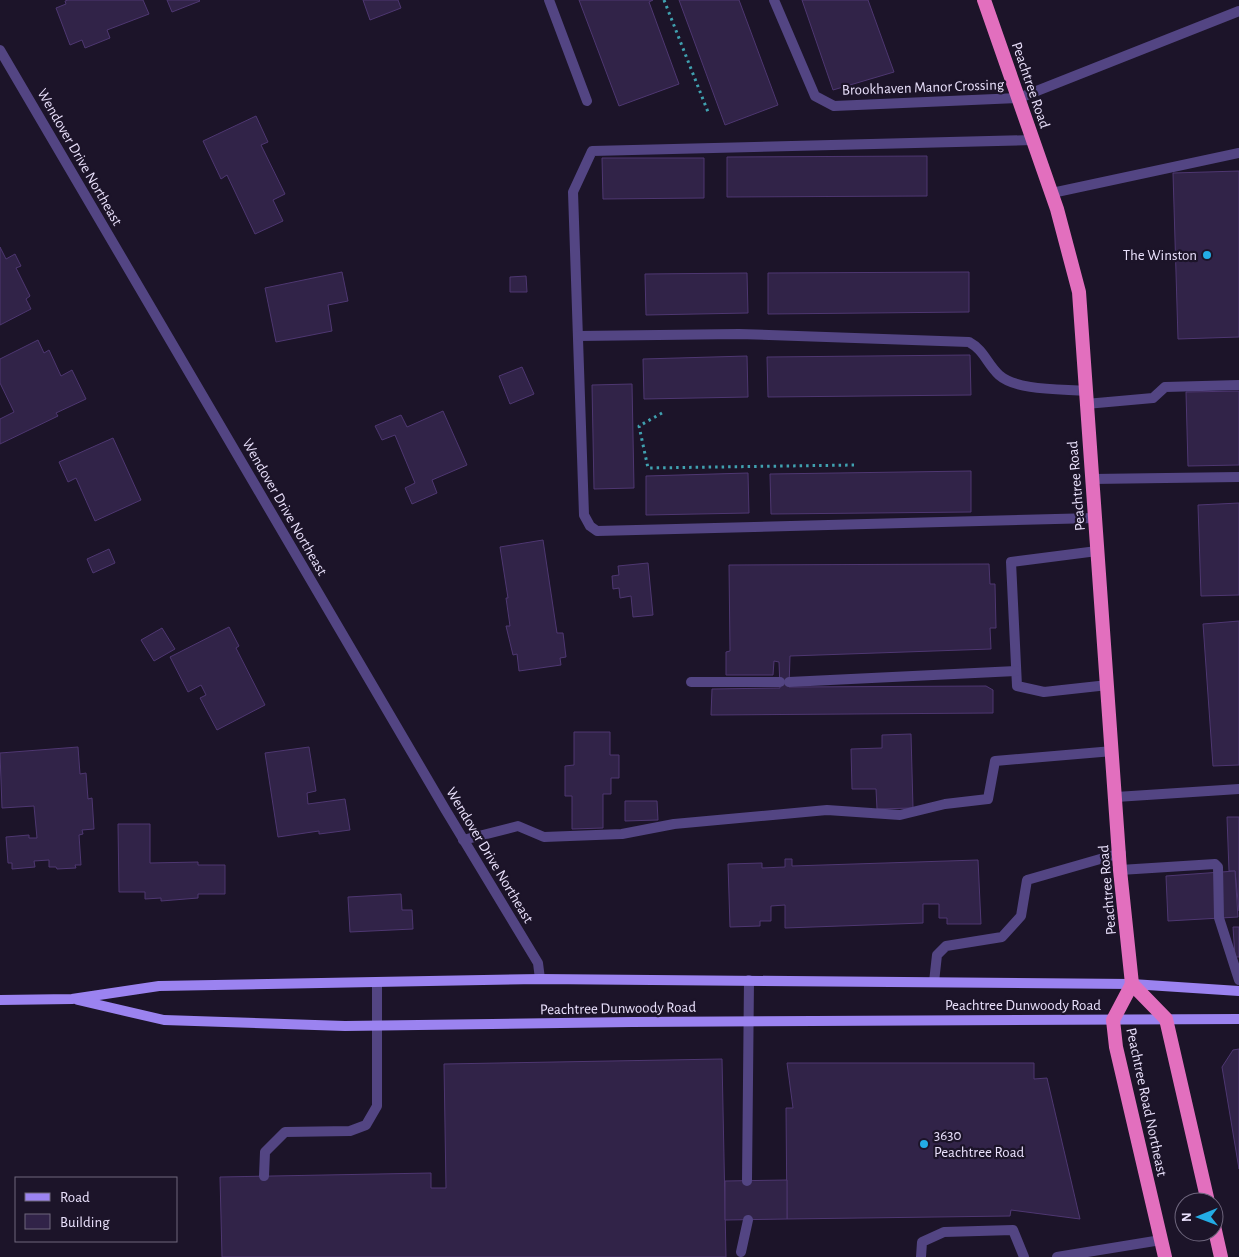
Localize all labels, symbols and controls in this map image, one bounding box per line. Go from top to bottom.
street label: Peachtree Road [1009,40,1052,131]
street label: Brookhaven Manor Crossing [842,77,1005,98]
street label: Wendover Drive Northeast [34,86,125,228]
place label: The Winston [1123,248,1197,263]
marker: The Winston [1201,249,1213,261]
street label: Wendover Drive Northeast [239,436,330,578]
street label: Peachtree Road [1065,440,1088,532]
street label: Wendover Drive Northeast [443,785,536,926]
street label: Peachtree Road [1096,844,1119,936]
street label: Peachtree Dunwoody Road [945,998,1101,1013]
street label: Peachtree Dunwoody Road [540,1000,696,1017]
street label: Peachtree Road Northeast [1123,1026,1170,1178]
place label: 3630 Peachtree Road [934,1128,1025,1160]
marker: 3630 Peachtree Road [918,1138,930,1150]
legend [15,1177,178,1242]
text: Road [60,1190,90,1205]
north arrow [1174,1192,1224,1242]
text: N [1180,1212,1194,1222]
text: Building [60,1215,110,1230]

